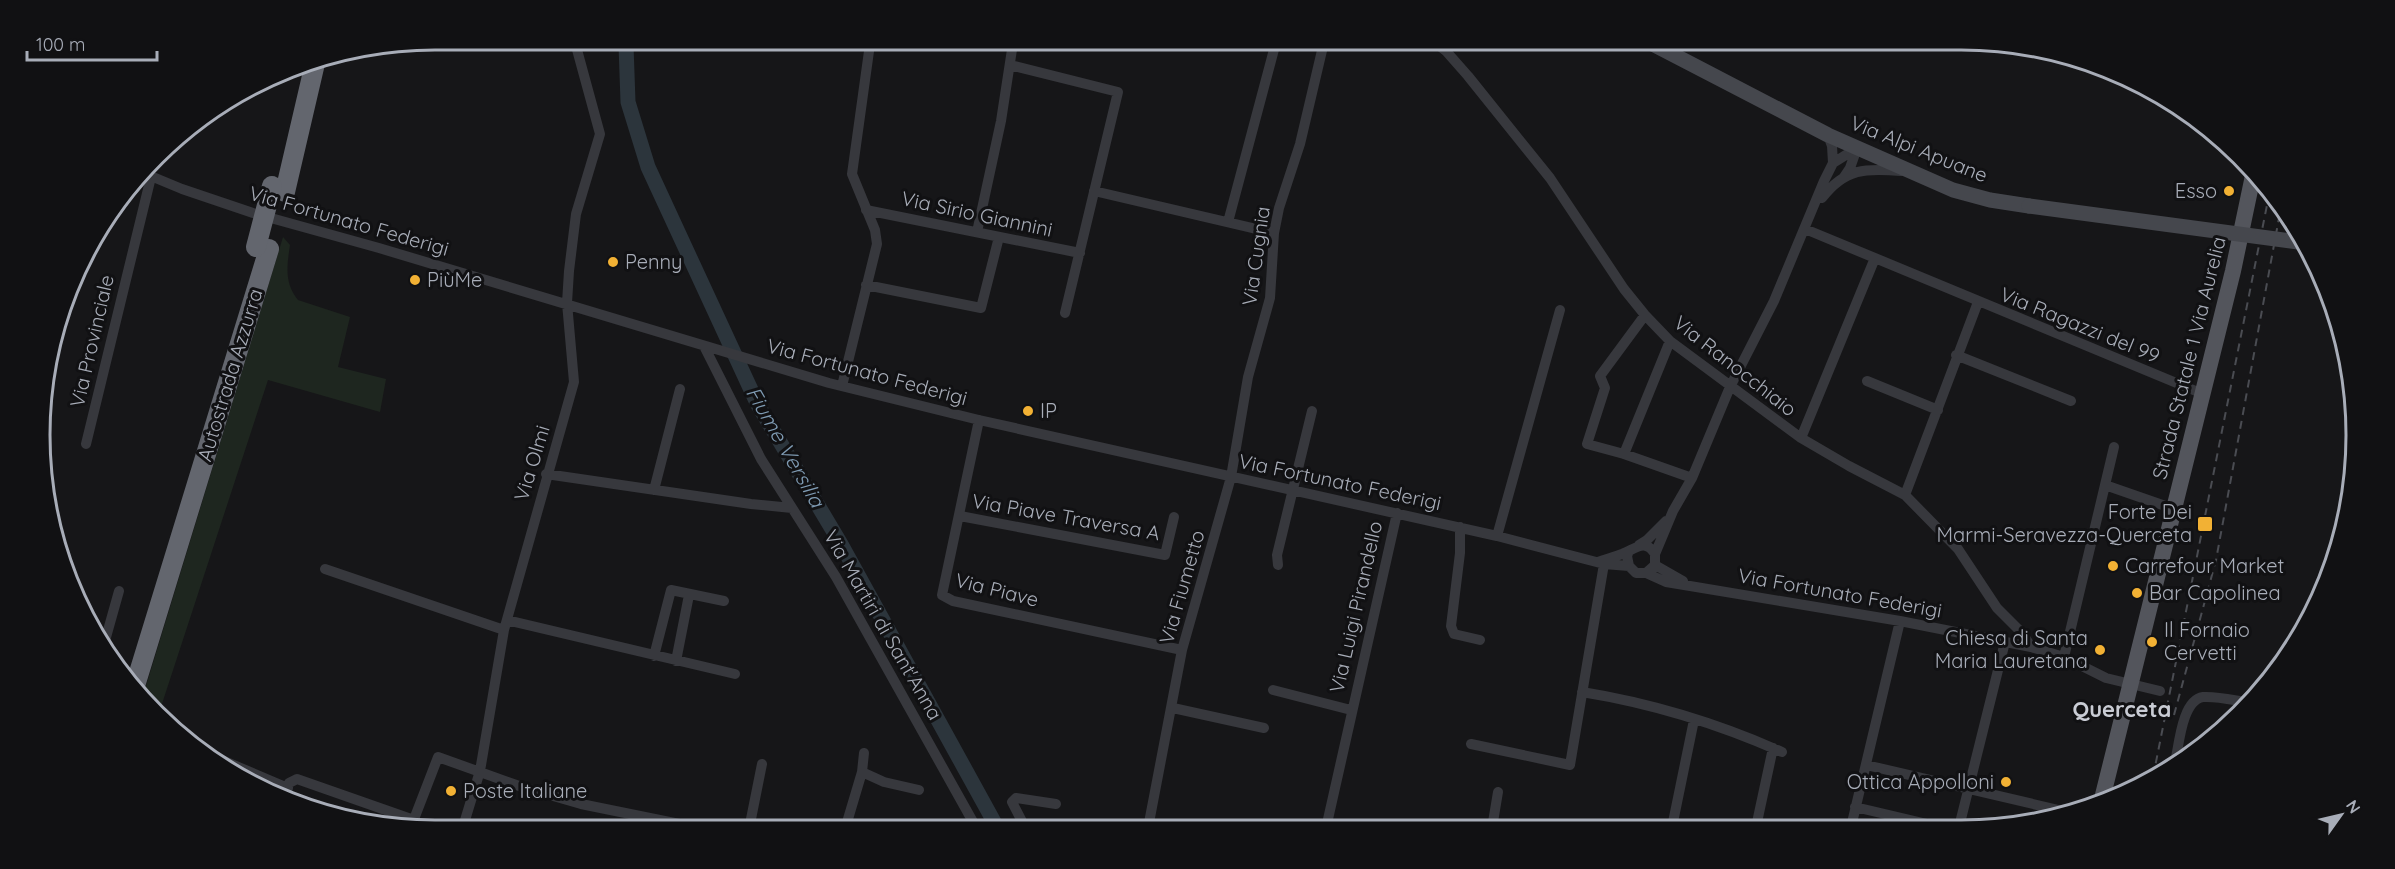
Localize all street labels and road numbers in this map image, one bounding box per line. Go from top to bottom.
street label: Via Alpi Apuane [1847,110,1992,187]
street label: Via Fortunato Federigi [246,180,452,261]
street label: Via Sirio Giannini [899,185,1055,242]
street label: Via Cugnia [1236,205,1275,307]
street label: Strada Statale 1 Via Aurelia [2146,234,2231,482]
street label: Via Provinciale [64,272,119,410]
street label: Via Ragazzi del 99 [1997,281,2164,368]
street label: Autostrada Azzurra [191,286,268,464]
street label: Via Ranocchiaio [1669,310,1802,421]
street label: Via Fortunato Federigi [764,333,970,410]
street label: Via Olmi [508,422,555,504]
street label: Via Fortunato Federigi [1237,448,1444,515]
street label: Via Piave Traversa A [970,488,1162,545]
street label: Via Luigi Pirandello [1324,519,1387,695]
street label: Via Martiri di Sant'Anna [819,525,948,724]
street label: Via Fiumetto [1153,527,1210,647]
street label: Via Fortunato Federigi [1736,562,1944,623]
street label: Via Piave [953,567,1041,612]

